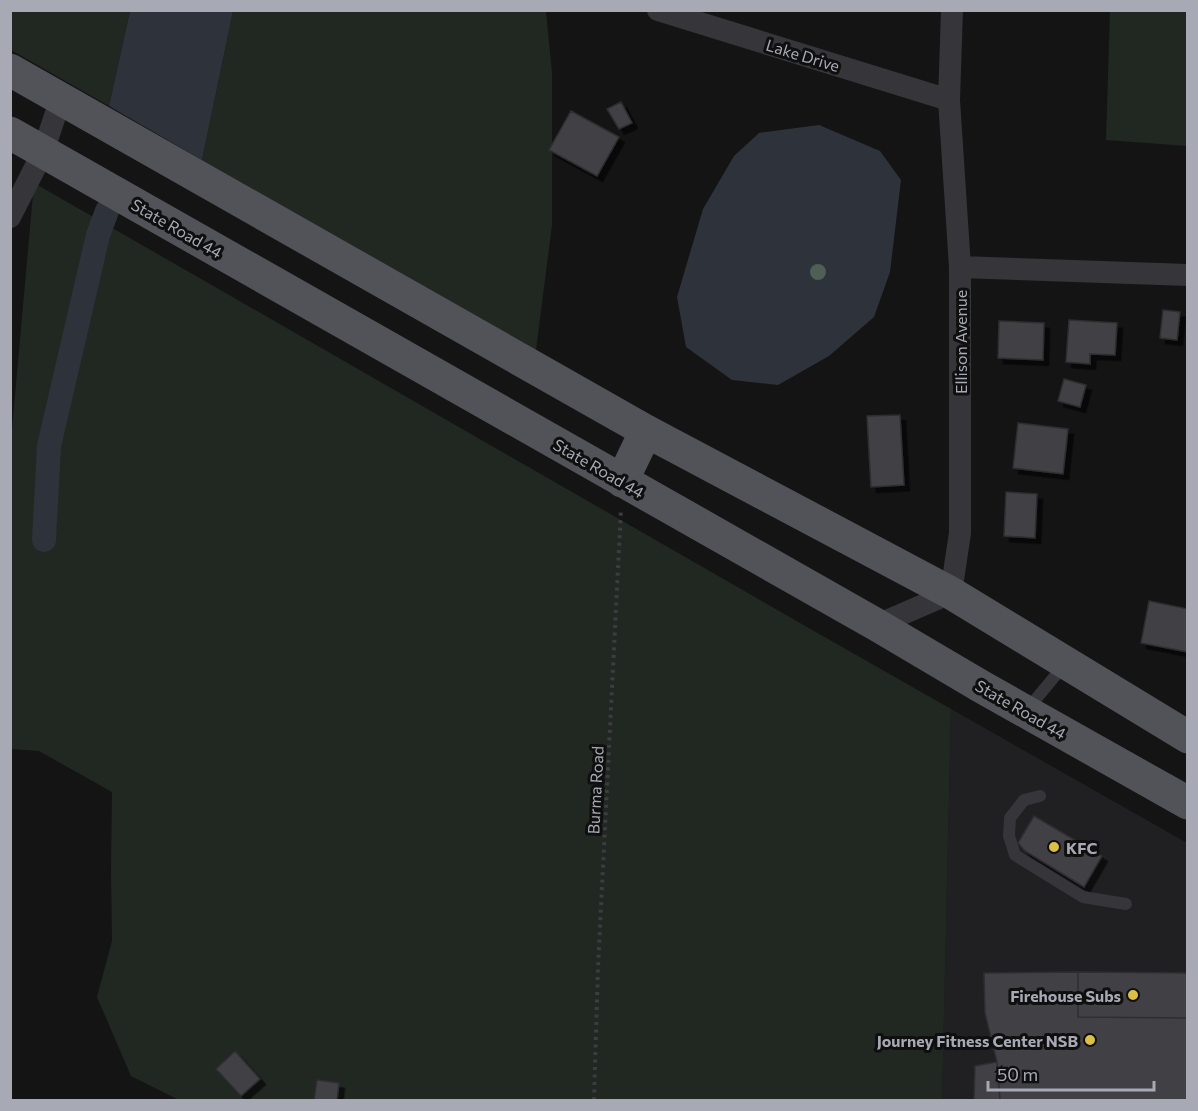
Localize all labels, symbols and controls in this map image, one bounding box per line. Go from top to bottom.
street label: Lake Drive [764,35,842,75]
street label: State Road 44 [128,194,226,262]
street label: Ellison Avenue [951,290,970,394]
street label: State Road 44 [550,434,648,502]
street label: State Road 44 [972,675,1070,743]
street label: Burma Road [583,745,607,835]
place label: KFC [1066,838,1097,857]
marker: KFC [1047,840,1061,854]
place label: Firehouse Subs [1010,986,1121,1005]
marker: Firehouse Subs [1126,988,1140,1002]
place label: Journey Fitness Center NSB [877,1031,1078,1050]
marker: Journey Fitness Center NSB [1083,1033,1097,1047]
scale bar [988,1054,1154,1092]
text: 50 m [997,1063,1038,1085]

